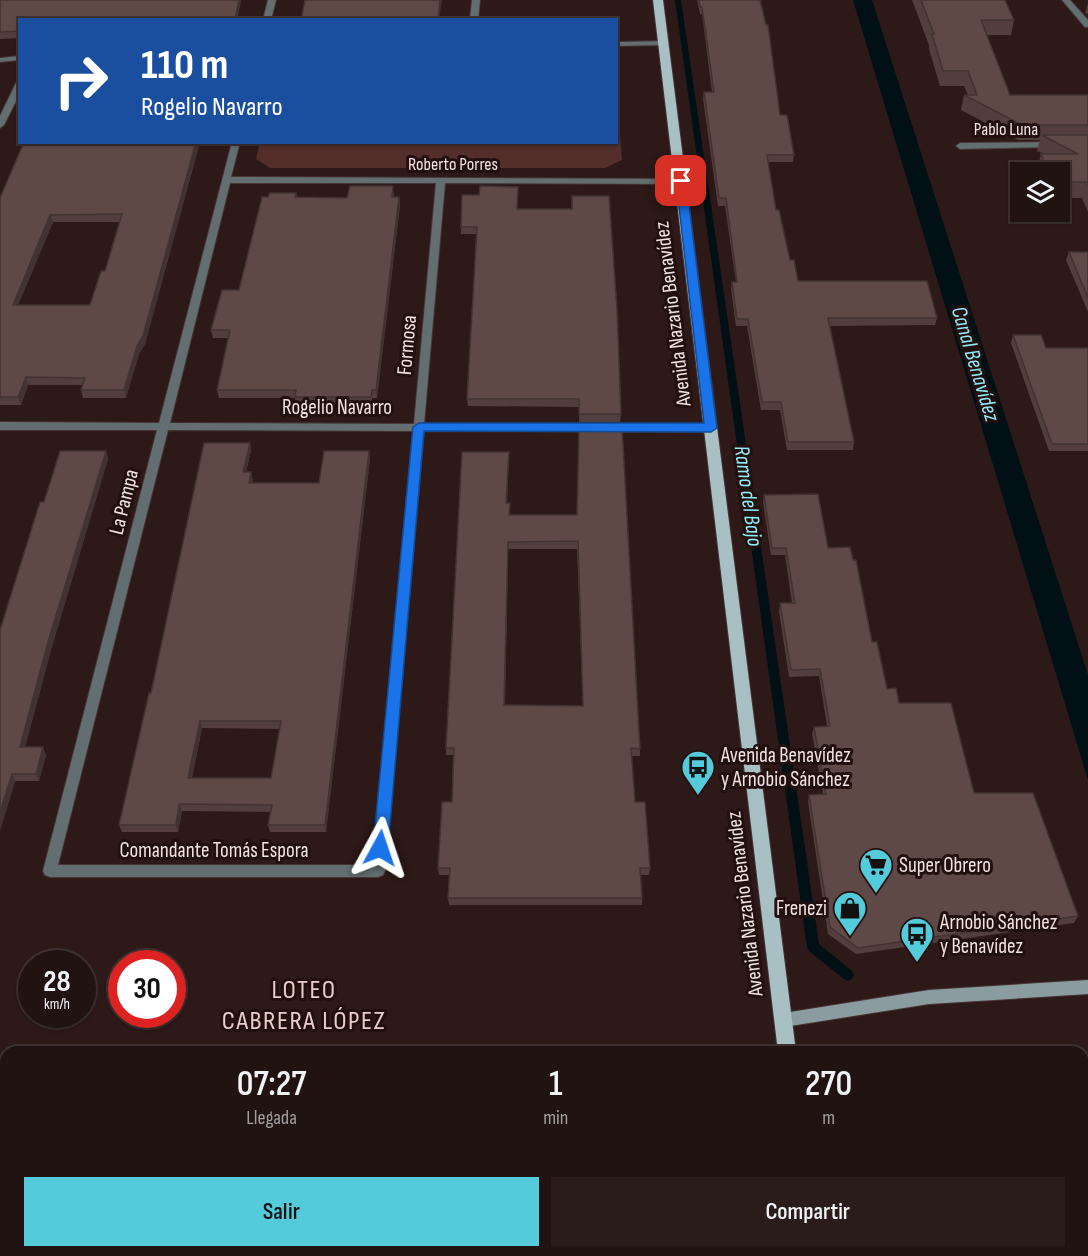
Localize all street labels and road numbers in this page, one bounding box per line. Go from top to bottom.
street label: Pablo Luna [974,119,1038,140]
street label: Roberto Porres [408,154,498,175]
street label: Avenida Nazario Benavídez [649,220,697,409]
street label: Formosa [392,314,422,376]
street label: Rogelio Navarro [282,395,392,420]
street label: La Pampa [104,467,144,537]
street label: Avenida Nazario Benavídez [721,810,769,999]
street label: Comandante Tomás Espora [120,838,308,863]

